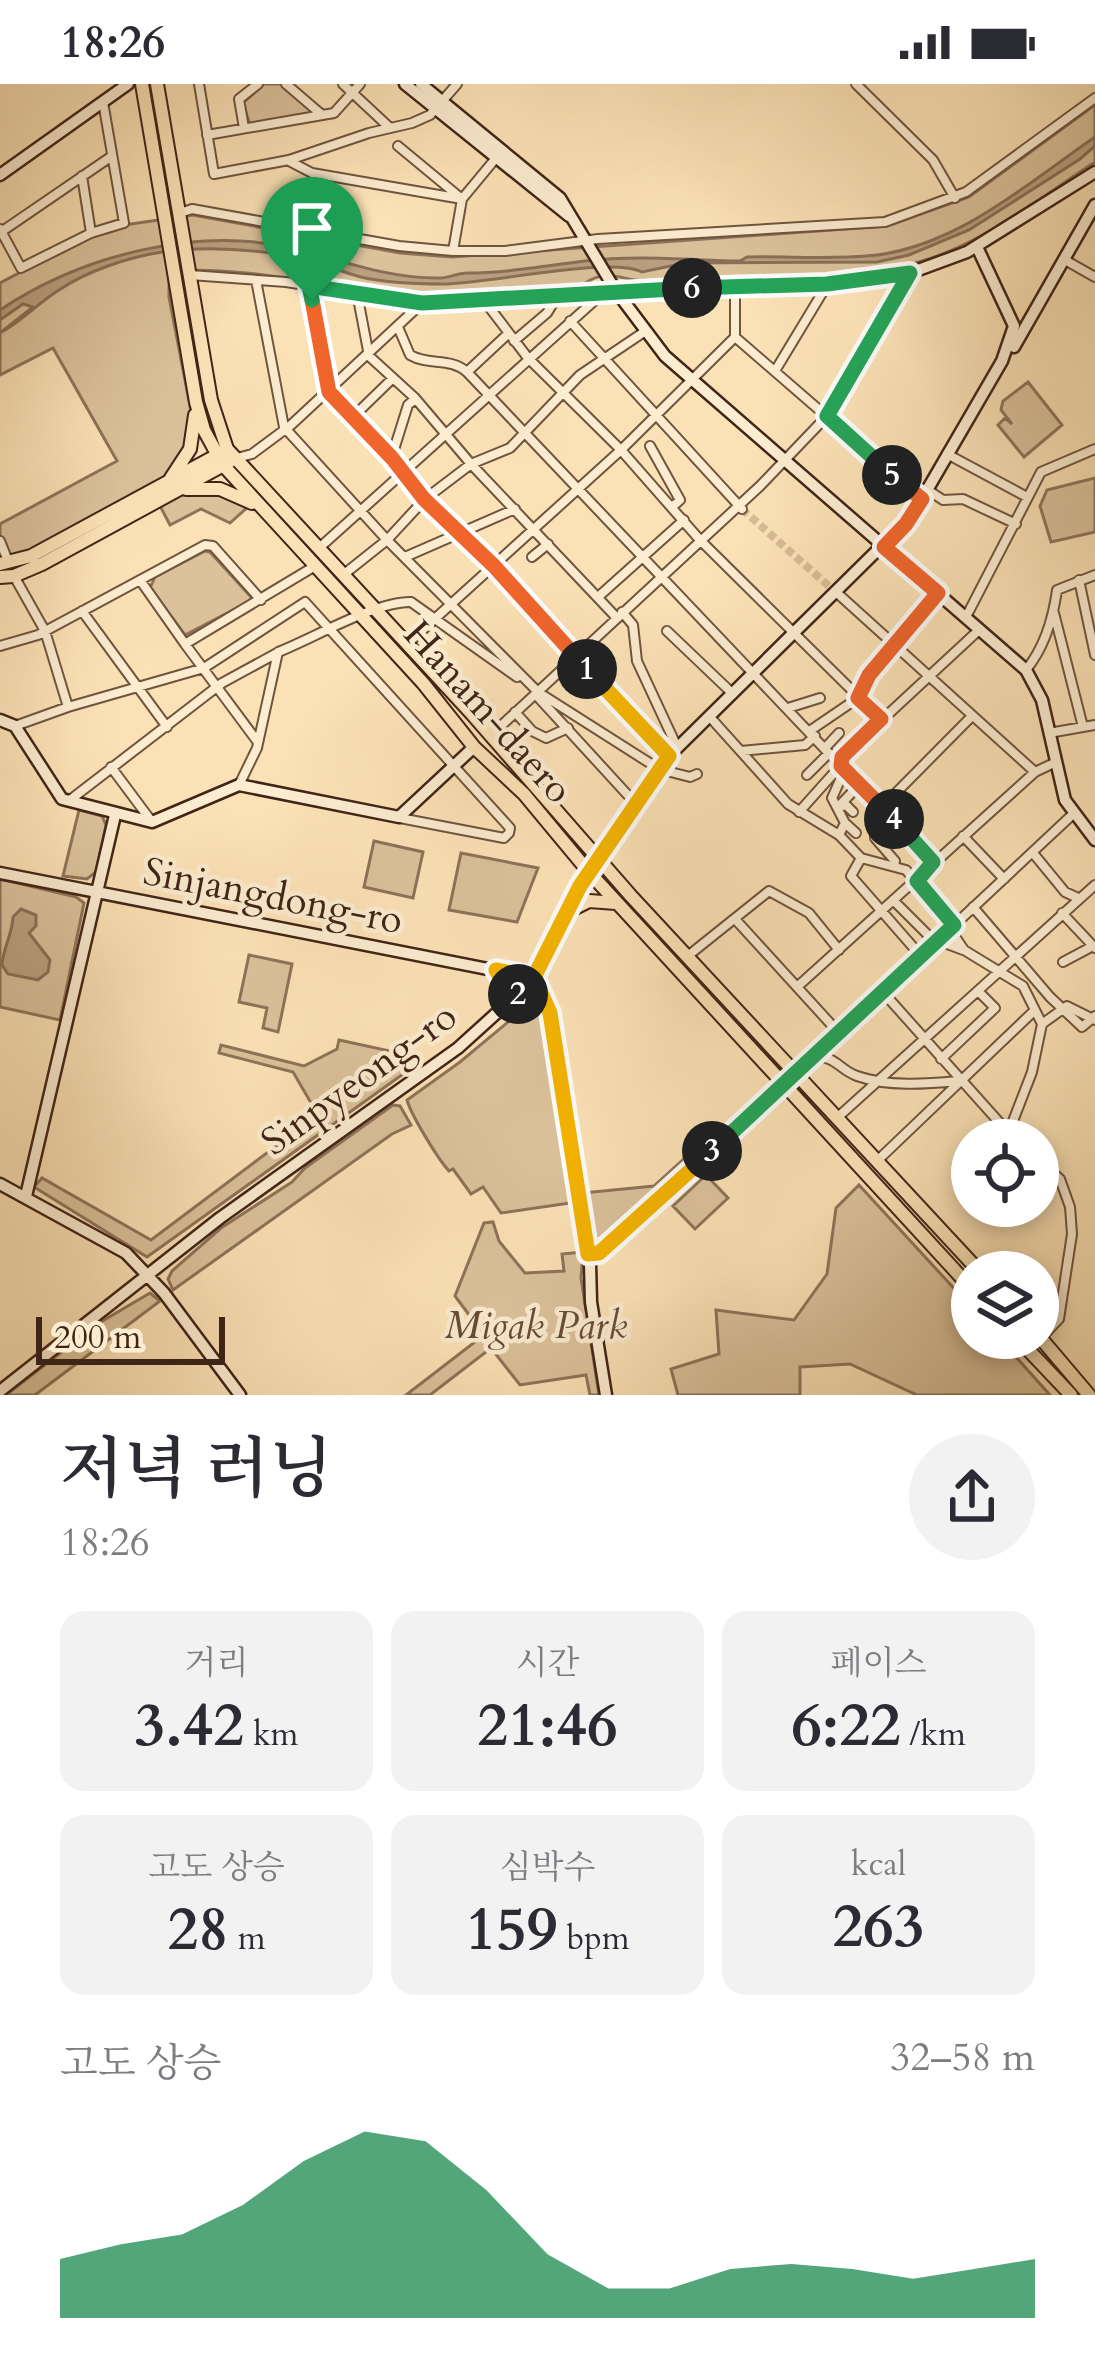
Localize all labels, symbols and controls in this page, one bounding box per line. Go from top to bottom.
text: 18:26 [60,12,165,73]
pin [261,177,363,300]
icon: arrive [279,195,345,261]
pin: 6 [662,258,722,318]
text: 6 [684,265,700,310]
pin: 5 [862,445,922,505]
text: 5 [884,452,900,497]
street label: Hanam-daero [392,609,584,815]
pin: 1 [557,639,617,699]
text: 1 [579,646,595,691]
pin: 4 [864,789,924,849]
text: 4 [886,796,902,841]
street label: Sinjangdong-ro [139,845,407,947]
pin: 2 [488,964,548,1024]
text: 2 [510,971,526,1016]
street label: Sinpyeong-ro [251,990,467,1168]
map controls [951,1119,1059,1359]
button: locate [951,1119,1059,1227]
pin: 3 [682,1121,742,1181]
text: 3 [704,1128,720,1173]
button: layers [951,1251,1059,1359]
park label: Migak Park [445,1299,627,1352]
scale bar [36,1311,225,1364]
text: 200 m [54,1315,141,1360]
text: 저녁 러닝 [60,1426,333,1515]
button: share [909,1434,1035,1560]
text: 18:26 [60,1516,150,1569]
text: 거리 [185,1641,248,1686]
text: 시간 [516,1641,579,1686]
text: 페이스 [831,1641,926,1686]
text: 3.42 [134,1686,244,1767]
text: 21:46 [477,1686,618,1767]
text: 6:22 [791,1686,901,1767]
text: km [244,1712,299,1757]
text: /km [901,1712,966,1757]
text: kcal [851,1842,906,1887]
text: 고도 상승 [148,1845,285,1890]
text: 심박수 [500,1845,595,1890]
text: 263 [832,1887,925,1968]
text: 28 [167,1890,229,1971]
text: 159 [465,1890,558,1971]
text: m [229,1916,266,1961]
text: bpm [558,1916,630,1961]
text: 32–58 m [890,2031,1035,2084]
text: 고도 상승 [60,2037,221,2090]

